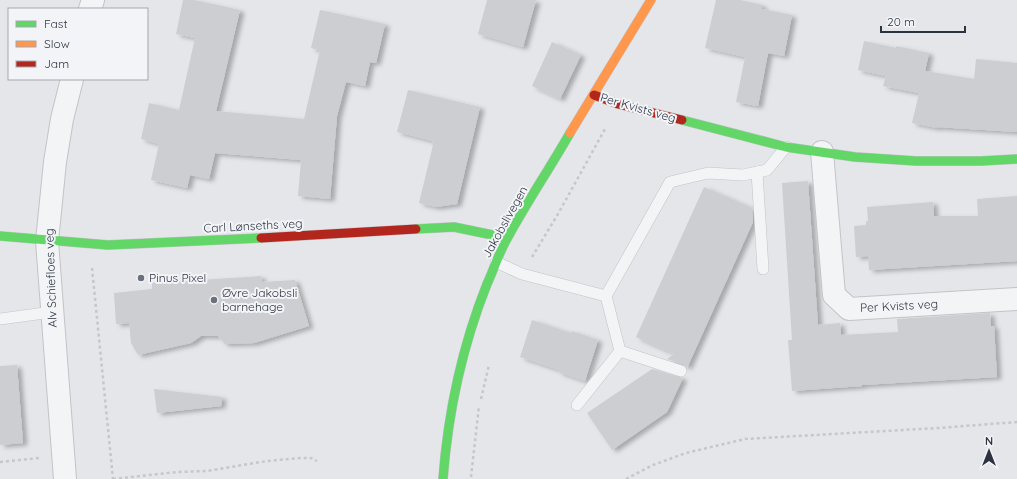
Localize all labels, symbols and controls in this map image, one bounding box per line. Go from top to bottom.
legend [8,8,148,80]
scale bar [881,8,965,34]
text: 20 m [887,14,915,29]
text: Fast [44,16,68,31]
text: Slow [44,36,70,51]
text: Jam [44,56,69,71]
street label: Per Kvists veg [599,90,678,125]
street label: Jakobslivegen [479,183,530,260]
street label: Carl Lønseths veg [203,215,303,236]
street label: Alv Schiefloes veg [41,228,60,328]
place label: Pinus Pixel [149,270,206,285]
marker: Pinus Pixel [136,273,146,283]
place label: Øvre Jakobsli barnehage [222,285,297,314]
marker: Øvre Jakobsli barnehage [209,295,219,305]
street label: Per Kvists veg [860,296,938,315]
north arrow [969,431,1009,471]
text: N [985,434,993,448]

